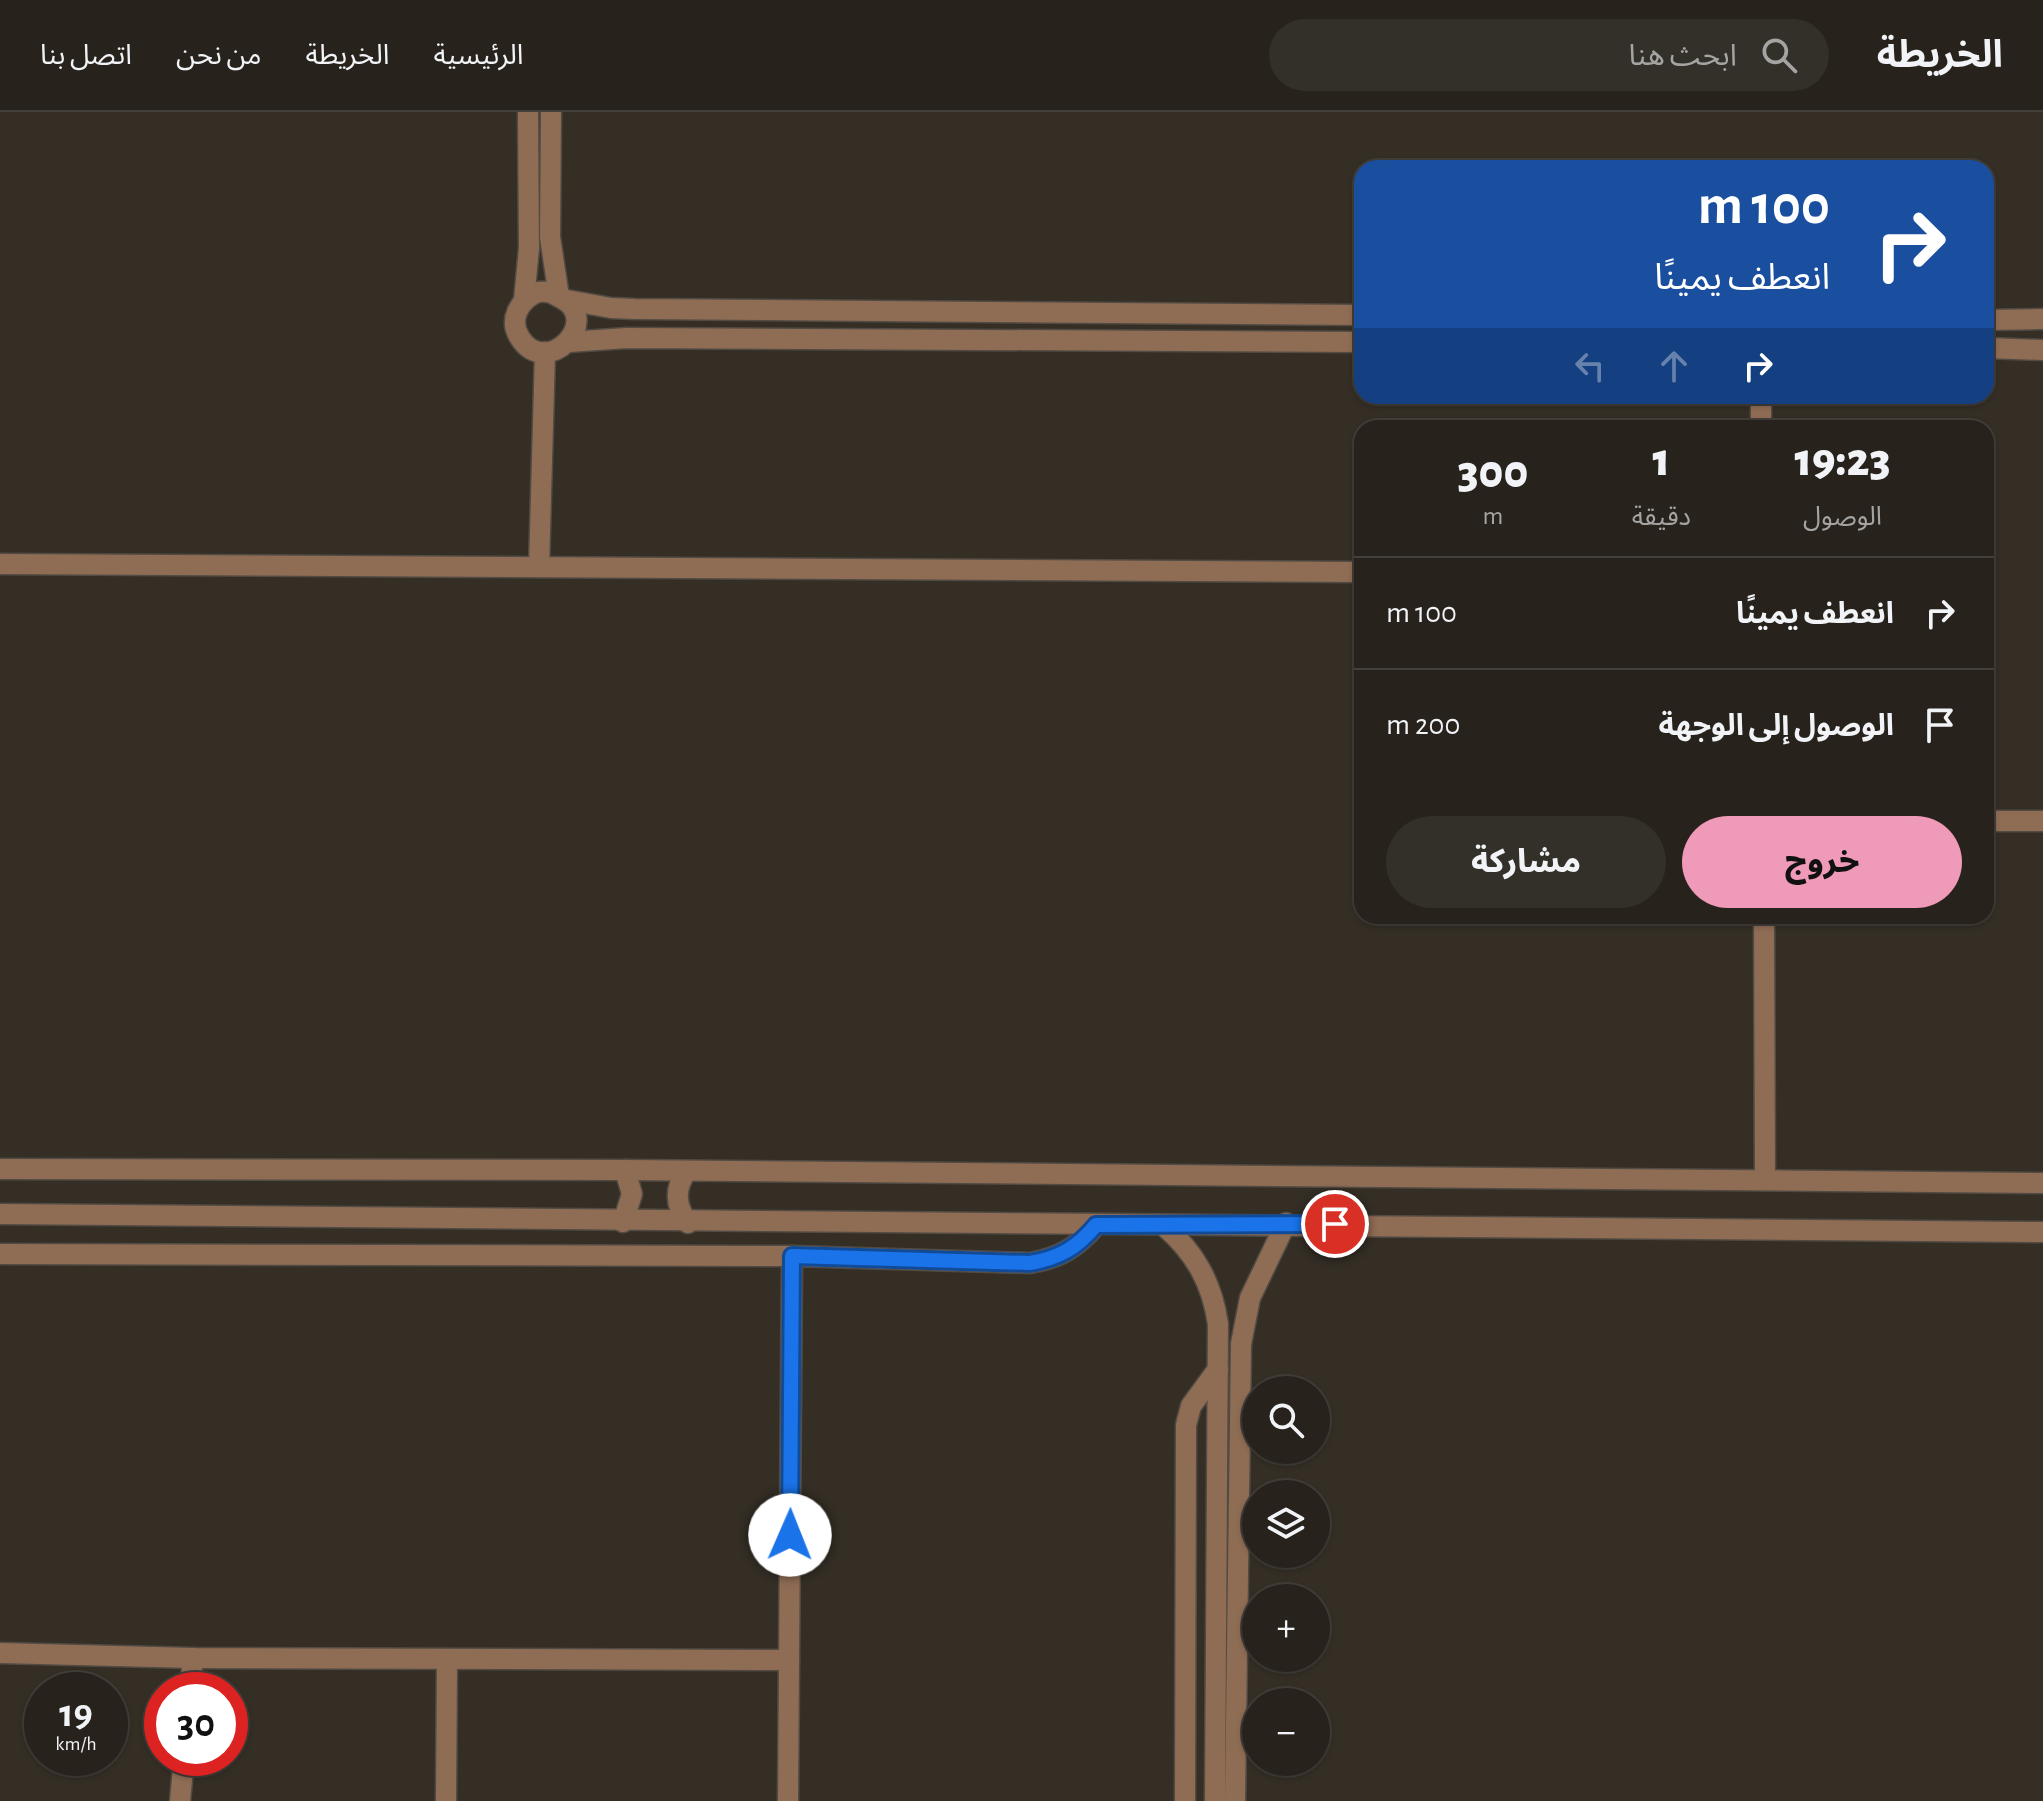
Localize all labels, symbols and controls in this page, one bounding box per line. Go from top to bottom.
search box [1269,19,1829,91]
icon: search [1757,33,1801,77]
text: الخريطة [1877,37,2003,75]
text: ابحث هنا [1628,41,1737,71]
text: اتصل بنا [40,42,132,70]
text: من نحن [176,42,262,70]
text: الخريطة [306,42,389,70]
text: الرئيسية [433,42,523,70]
text: 100 m [1698,178,1830,234]
icon: right [1858,192,1962,296]
text: انعطف يمينًا [1654,260,1830,296]
icon: left [1568,344,1612,388]
icon: ahead [1652,344,1696,388]
icon: right [1736,344,1780,388]
text: 1 [1653,437,1670,485]
text: 19:23 [1794,437,1891,485]
text: 300 [1457,449,1528,497]
text: m [1482,503,1503,529]
text: دقيقة [1632,504,1691,530]
text: الوصول [1803,504,1882,530]
icon: right [1918,591,1962,635]
text: 100 m [1386,598,1457,628]
text: انعطف يمينًا [1736,599,1894,629]
icon: arrive [1918,703,1962,747]
text: 200 m [1386,710,1460,740]
text: الوصول إلى الوجهة [1658,711,1894,741]
button: مشاركة [1386,816,1666,908]
button: خروج [1682,816,1962,908]
pin [1301,1190,1369,1258]
icon: arrive [1313,1202,1357,1246]
map controls [1242,1376,1330,1776]
button: search [1242,1376,1330,1464]
button: layers [1242,1480,1330,1568]
position arrow [748,1493,832,1577]
button: + [1242,1584,1330,1672]
speed limit sign: 30 [144,1672,248,1776]
button: − [1242,1688,1330,1776]
text: 19 [59,1694,93,1734]
text: km/h [55,1734,97,1754]

